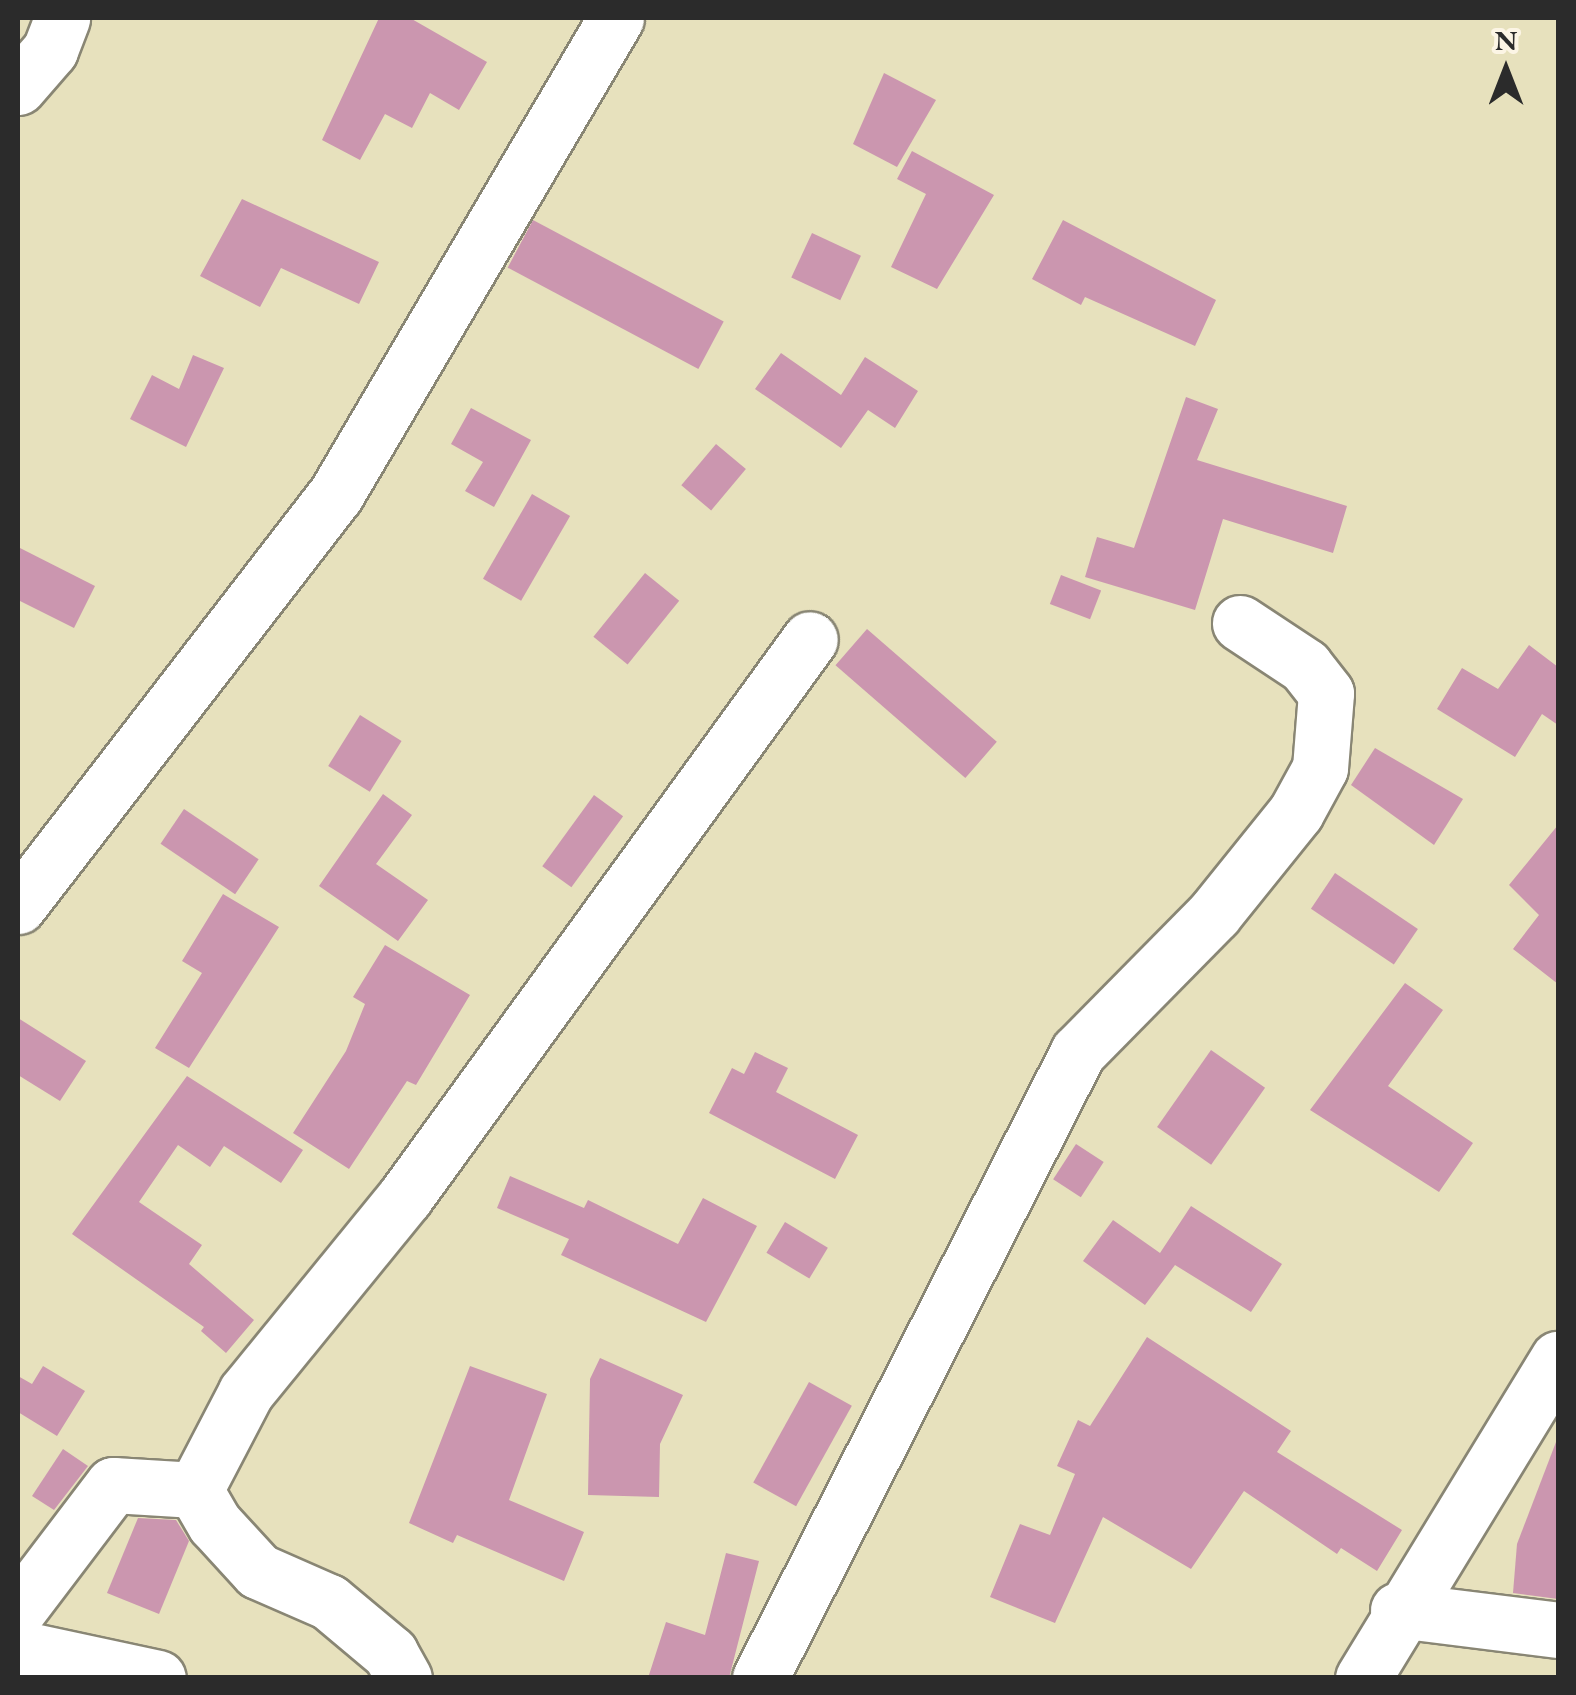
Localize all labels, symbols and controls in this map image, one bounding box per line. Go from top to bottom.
north arrow [1456,20,1556,120]
text: N [1495,22,1517,58]

